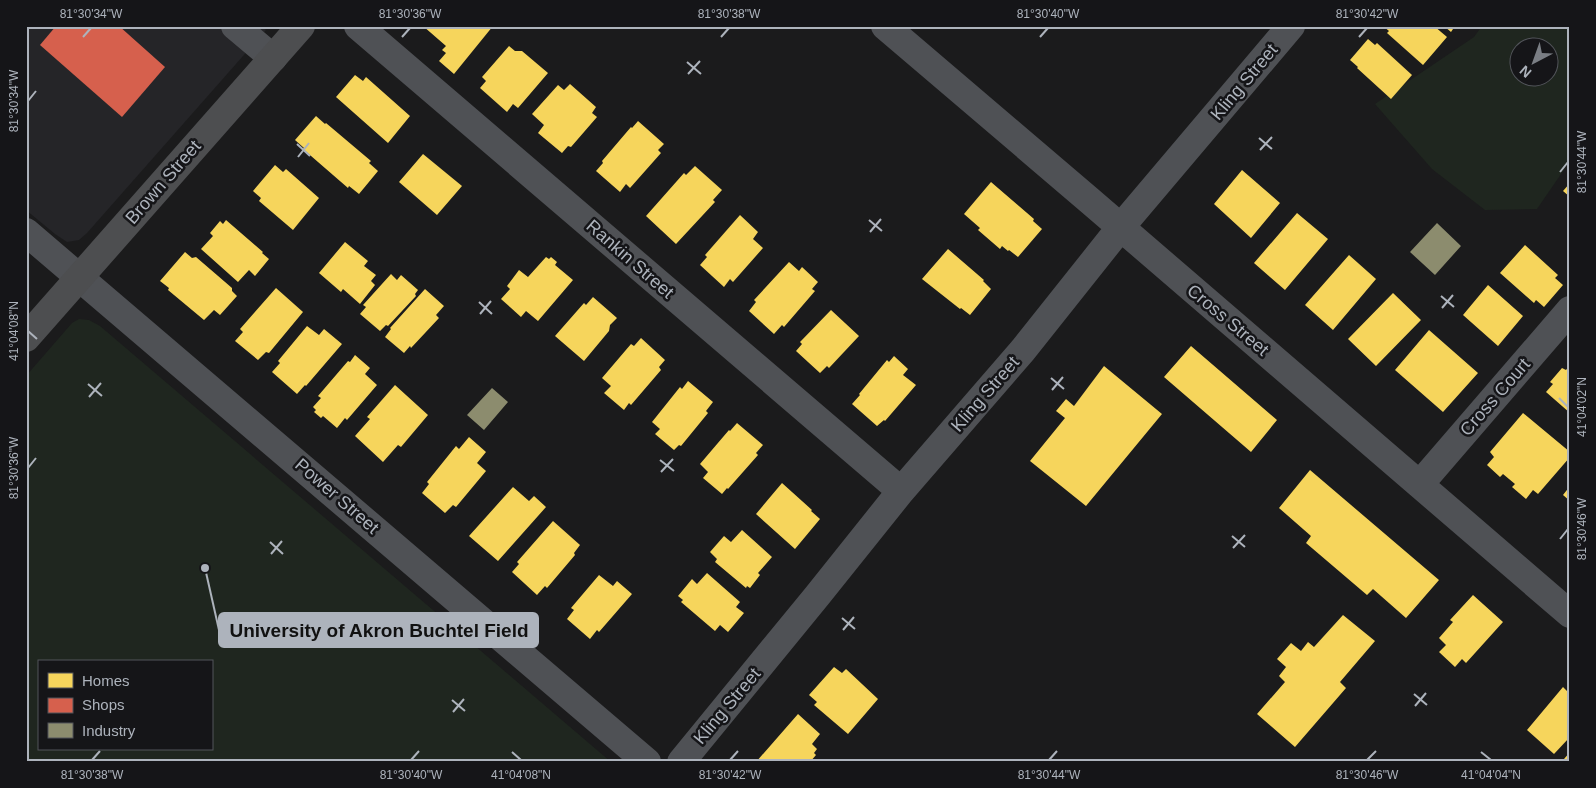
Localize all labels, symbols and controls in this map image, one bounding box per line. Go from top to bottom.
text: 81°30'34"W [60,7,123,21]
text: 81°30'36"W [379,7,442,21]
text: 81°30'38"W [698,7,761,21]
text: 81°30'40"W [1017,7,1080,21]
text: 81°30'42"W [1336,7,1399,21]
north arrow [1508,38,1558,88]
street label: Kling Street [1206,40,1282,124]
text: N [1516,62,1535,81]
text: 81°30'34"W [7,69,21,132]
text: 81°30'44"W [1575,130,1589,193]
street label: Brown Street [121,136,205,228]
street label: Rankin Street [582,216,678,302]
street label: Cross Street [1183,280,1273,360]
text: 41°04'08"N [7,301,21,361]
street label: Kling Street [947,352,1023,436]
street label: Cross Court [1456,354,1534,440]
text: 41°04'02"N [1575,377,1589,437]
text: 81°30'36"W [7,436,21,499]
street label: Power Street [291,454,383,538]
text: 81°30'46"W [1575,497,1589,560]
callout: University of Akron Buchtel Field [219,613,538,647]
text: University of Akron Buchtel Field [229,620,529,641]
legend [38,660,212,750]
street label: Kling Street [689,664,765,748]
text: Homes [82,672,130,689]
text: Shops [82,696,125,713]
text: Industry [82,722,136,739]
text: 81°30'38"W [61,768,124,782]
text: 81°30'40"W [380,768,443,782]
text: 41°04'08"N [491,768,551,782]
text: 81°30'42"W [699,768,762,782]
text: 81°30'44"W [1018,768,1081,782]
text: 81°30'46"W [1336,768,1399,782]
text: 41°04'04"N [1461,768,1521,782]

